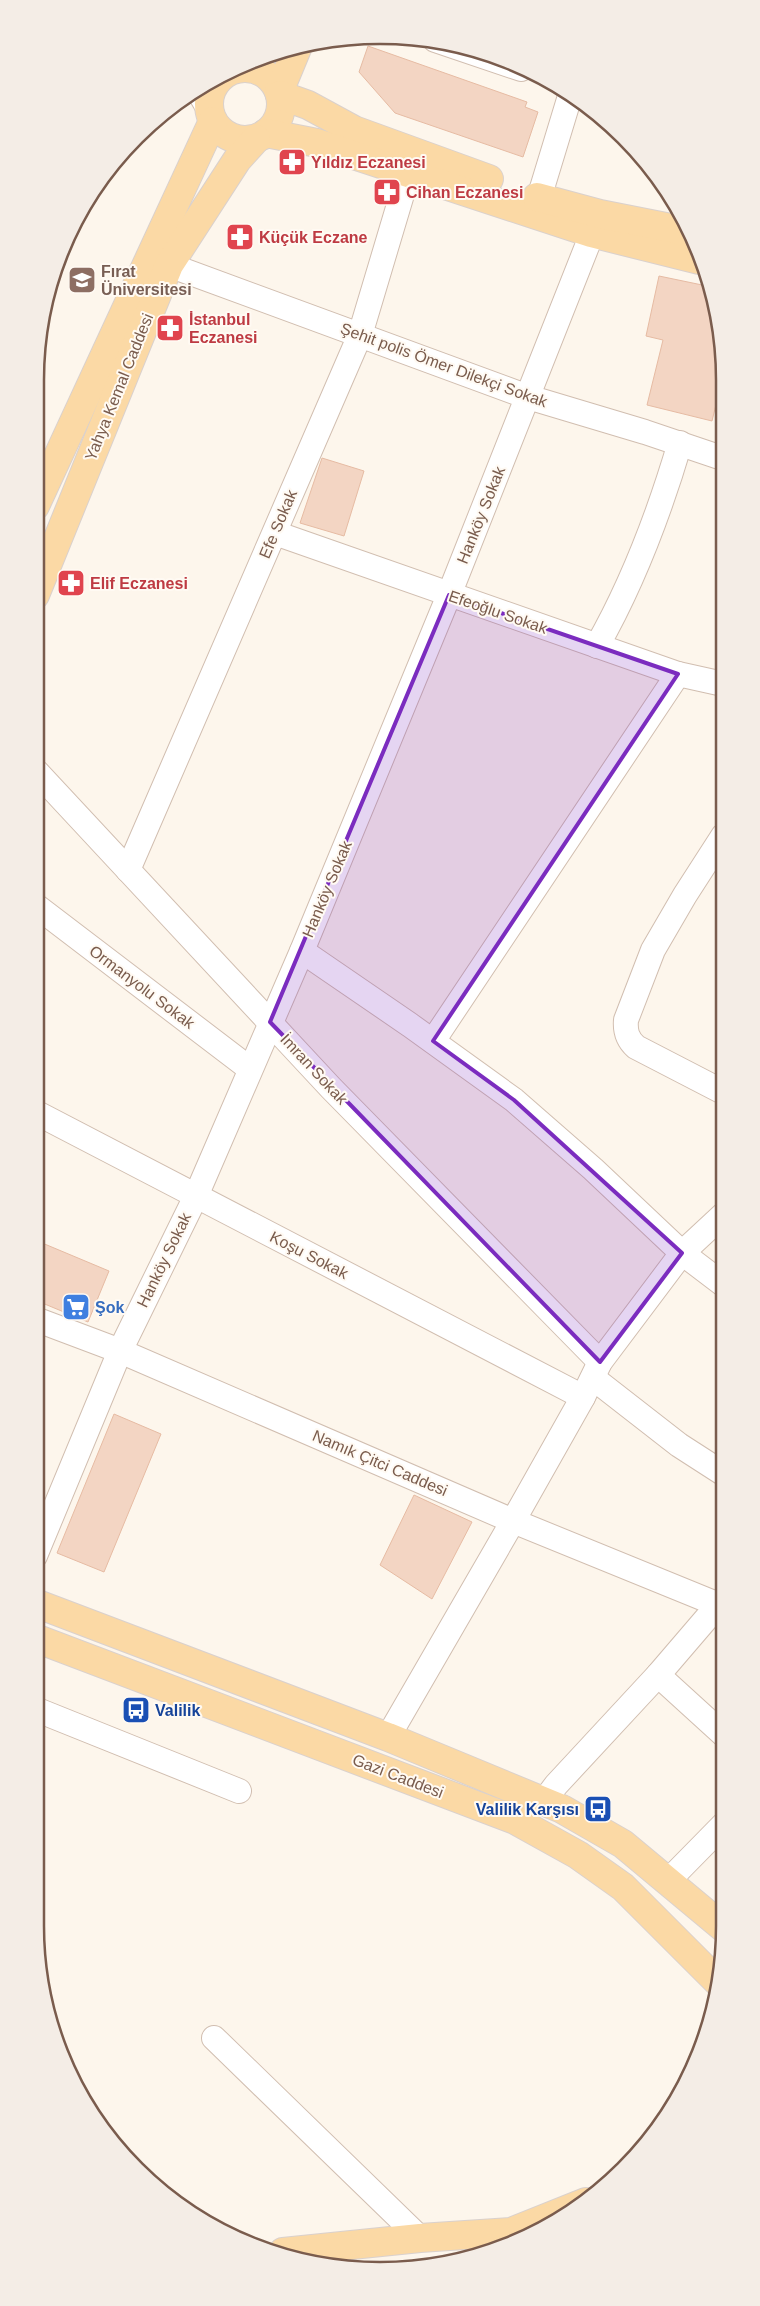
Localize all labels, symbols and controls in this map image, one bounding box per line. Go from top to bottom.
pharmacy icon: Yıldız Eczanesi [277,147,307,177]
place label: Yıldız Eczanesi [311,154,426,171]
pharmacy icon: Cihan Eczanesi [372,177,402,207]
place label: Cihan Eczanesi [406,184,523,201]
pharmacy icon: Küçük Eczane [225,222,255,252]
place label: Küçük Eczane [259,229,368,246]
place label: Fırat Üniversitesi [101,263,192,298]
school or university icon: Fırat Üniversitesi [67,265,97,295]
street label: Yahya Kemal Caddesi [82,311,156,463]
place label: İstanbul Eczanesi [189,311,257,346]
pharmacy icon: İstanbul Eczanesi [155,313,185,343]
street label: Şehit polis Ömer Dilekçi Sokak [338,320,551,411]
street label: Hanköy Sokak [454,463,509,566]
street label: Efe Sokak [256,486,300,561]
pharmacy icon: Elif Eczanesi [56,568,86,598]
place label: Elif Eczanesi [90,575,188,592]
street label: Efeoğlu Sokak [446,587,550,637]
street label: Hanköy Sokak [299,837,355,940]
street label: Ormanyolu Sokak [86,942,199,1033]
street label: İmran Sokak [277,1030,352,1108]
street label: Hanköy Sokak [134,1209,195,1310]
street label: Koşu Sokak [267,1228,352,1282]
supermarket icon: Şok [61,1292,91,1322]
place label: Şok [95,1299,124,1316]
street label: Namık Çitci Caddesi [310,1427,450,1499]
bus stop icon: Valilik [121,1695,151,1725]
place label: Valilik [155,1702,200,1719]
street label: Gazi Caddesi [350,1751,446,1801]
bus stop icon: Valilik Karşısı [583,1794,613,1824]
place label: Valilik Karşısı [476,1801,579,1818]

